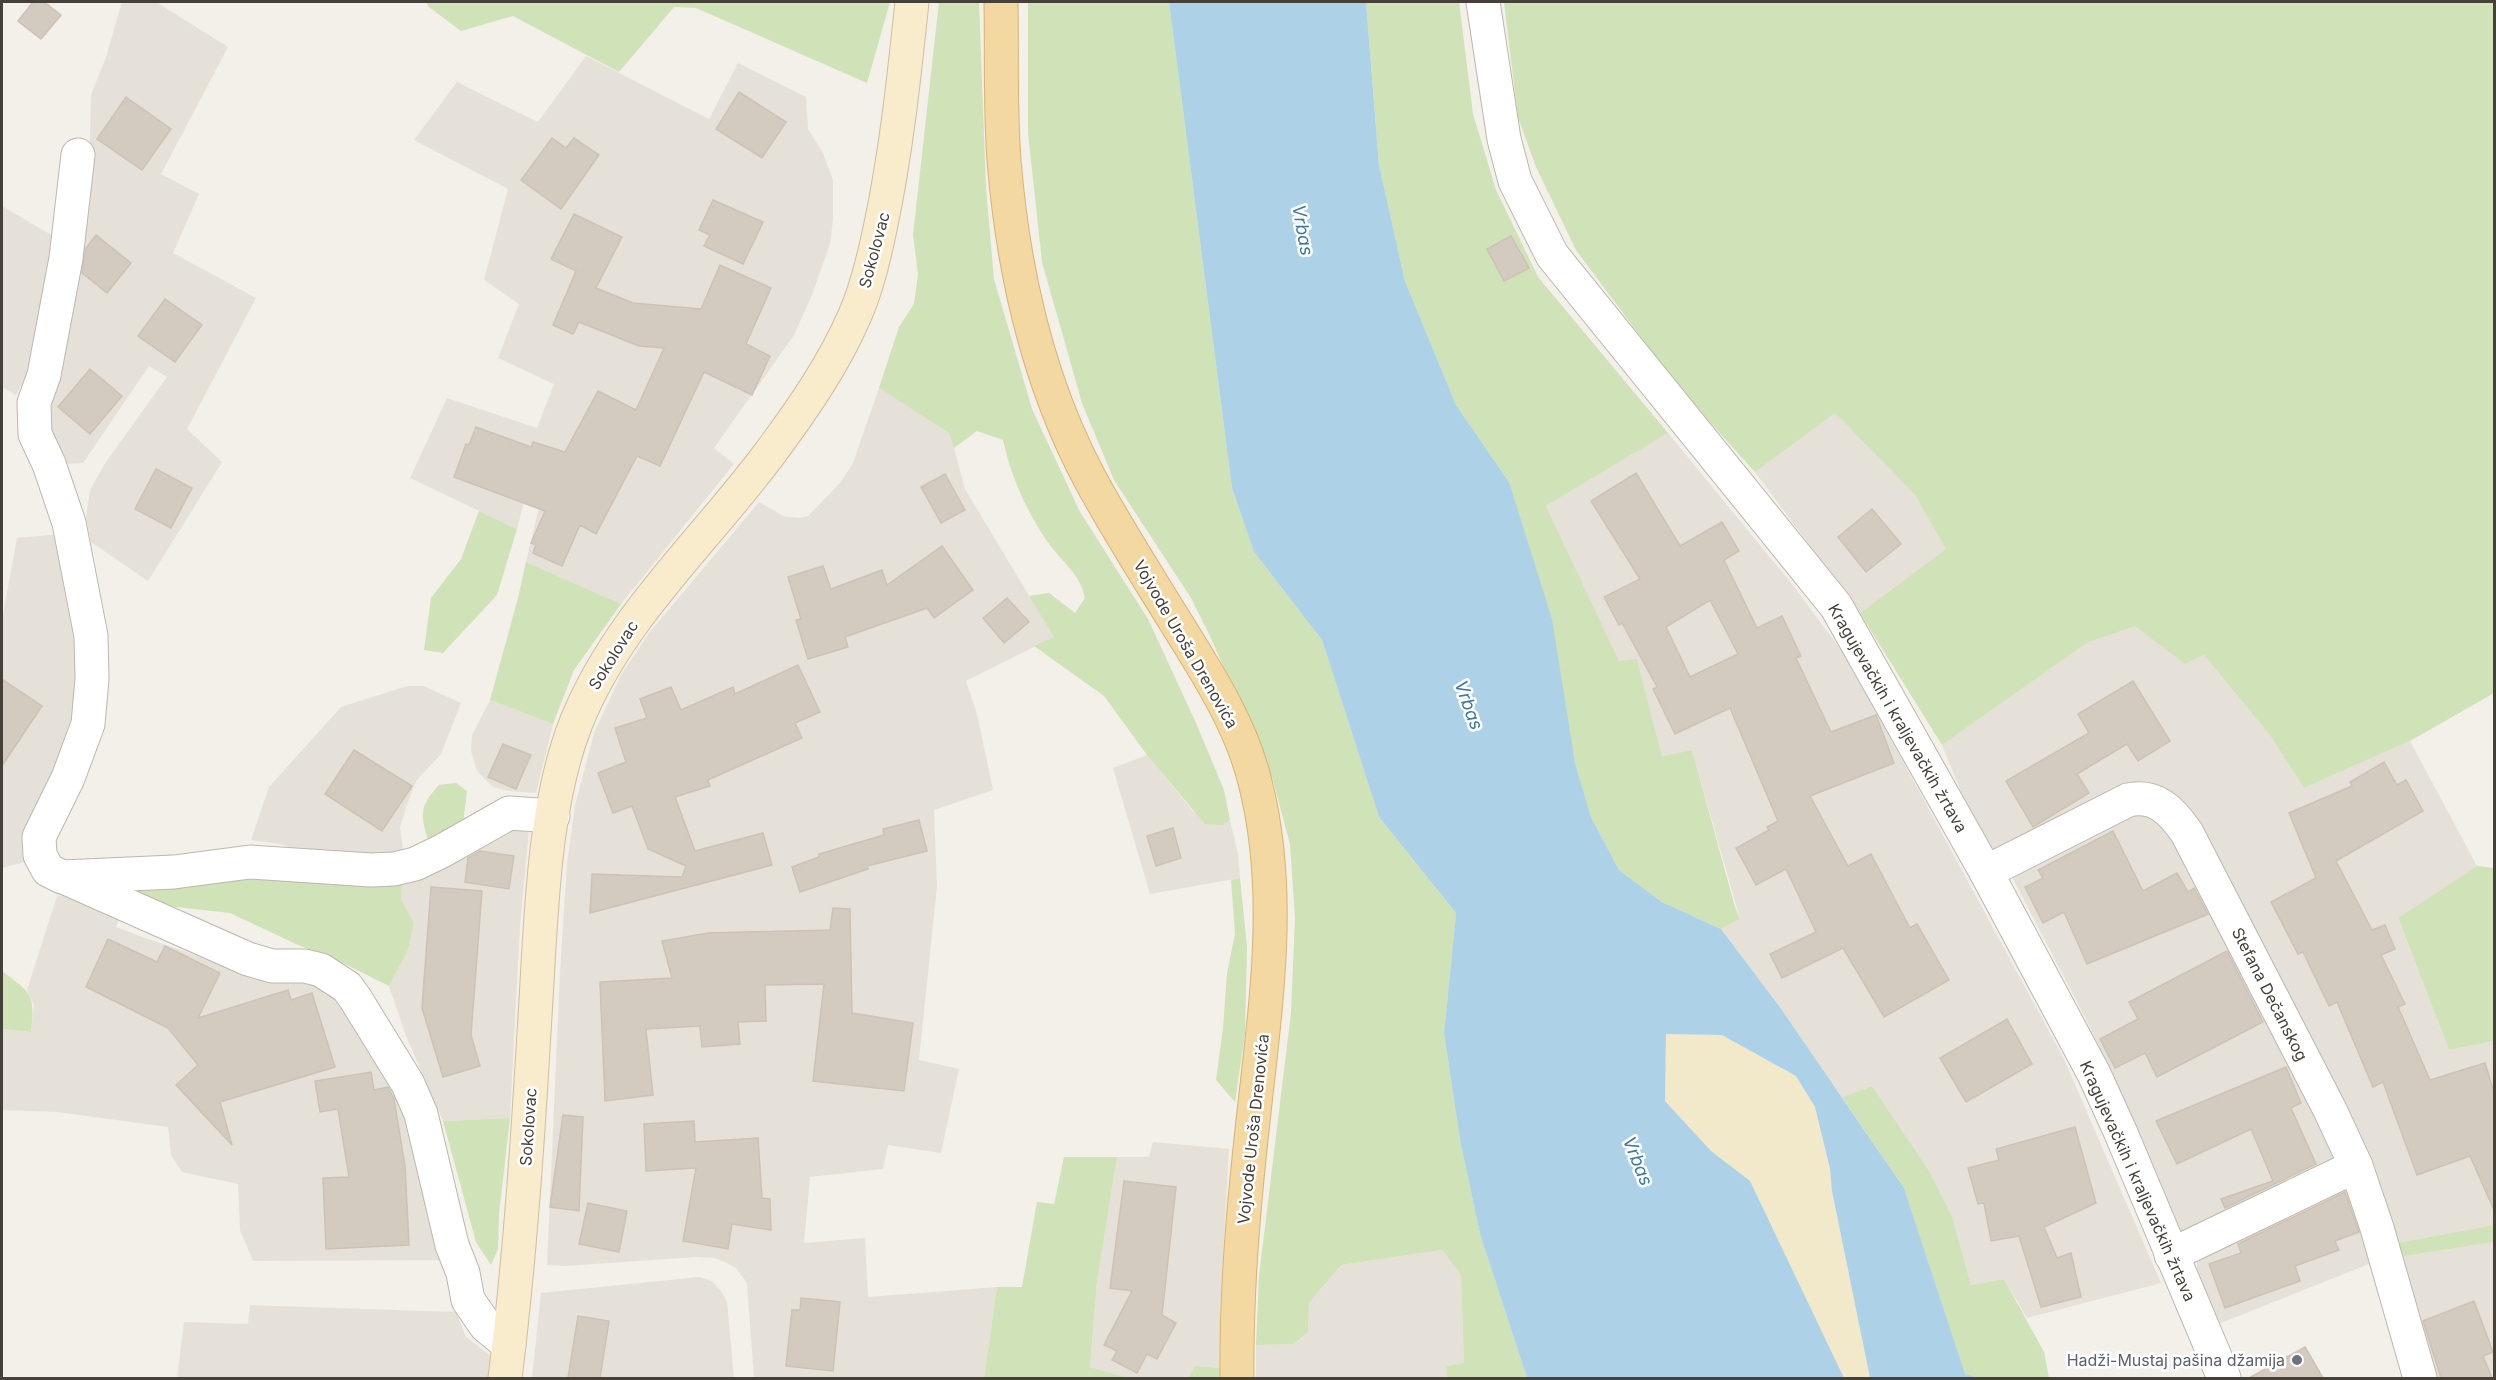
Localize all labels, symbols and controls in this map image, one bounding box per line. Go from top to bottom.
water label: Vrbas [1288,203,1318,257]
street label: Sokolovac [854,210,894,290]
street label: Vojvode Uroša Drenovića [1130,556,1242,732]
street label: Kragujevačkih i kraljevačkih žrtava [1824,600,1972,836]
street label: Sokolovac [584,617,642,693]
water label: Vrbas [1450,677,1488,733]
street label: Stefana Dečanskog [2228,924,2312,1064]
street label: Vojvode Uroša Drenovića [1233,1033,1273,1225]
street label: Kragujevačkih i kraljevačkih žrtava [2076,1058,2200,1304]
street label: Sokolovac [515,1087,541,1167]
water label: Vrbas [1619,1133,1657,1189]
place label: Hadži-Mustaj pašina džamija [2067,1350,2285,1370]
marker: Hadži-Mustaj pašina džamija [2290,1353,2304,1367]

